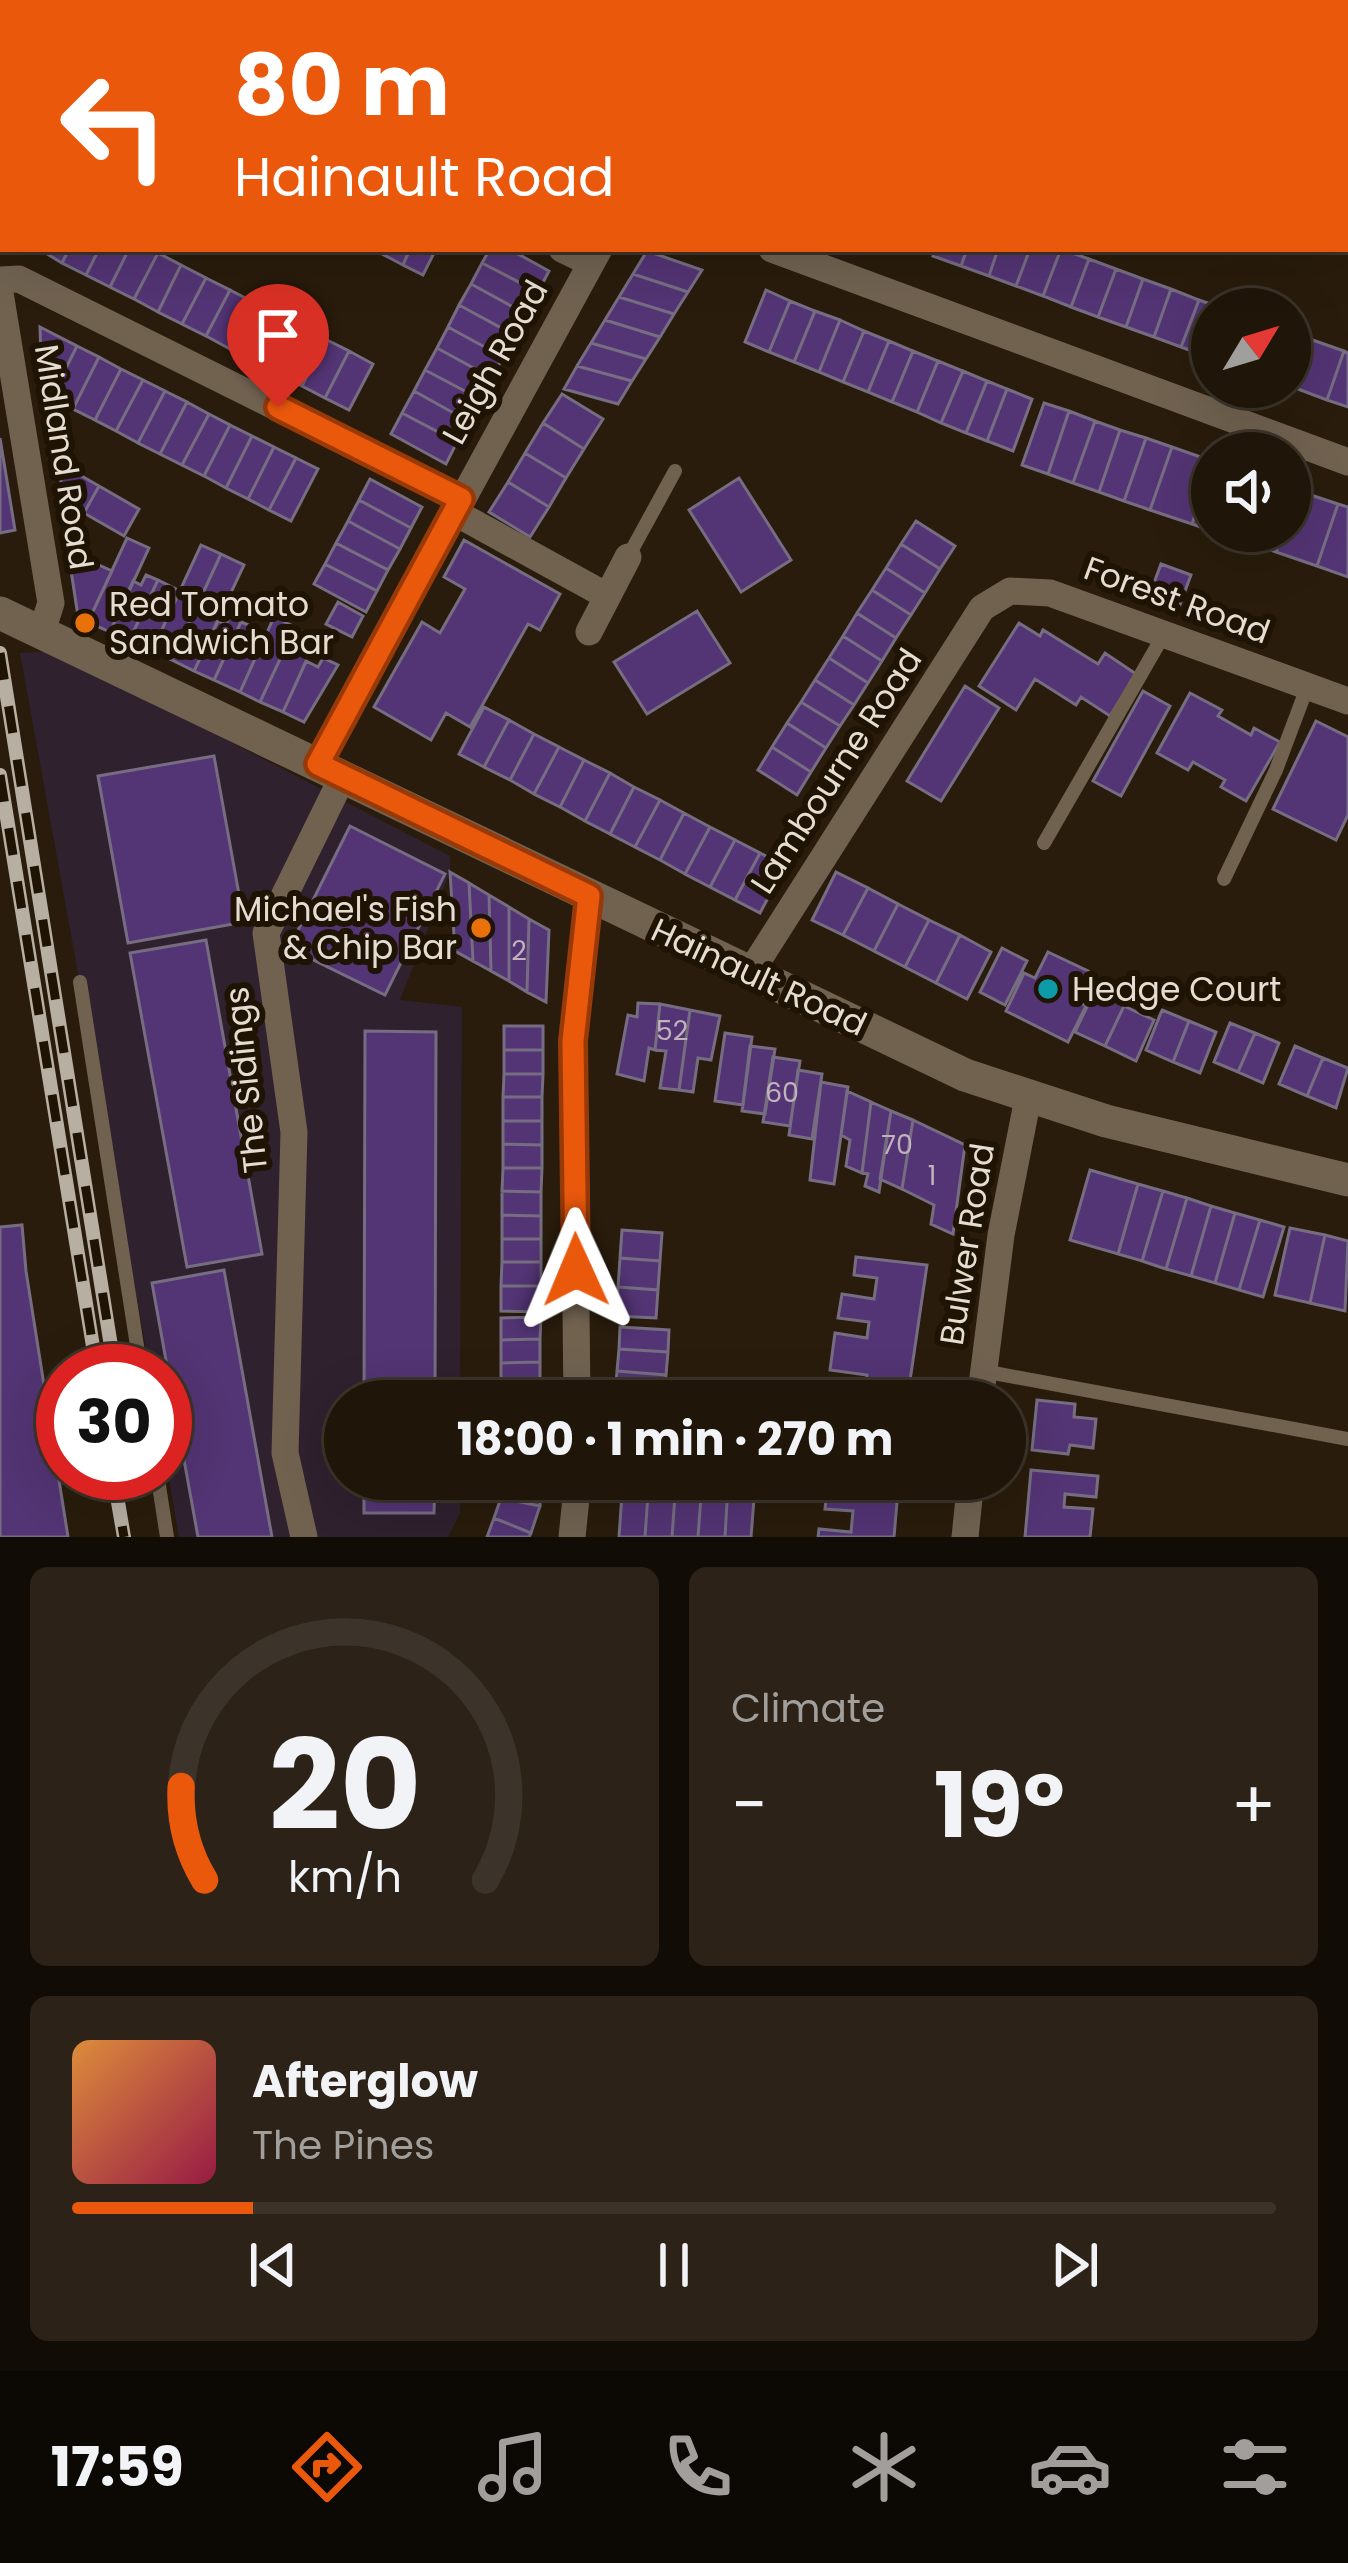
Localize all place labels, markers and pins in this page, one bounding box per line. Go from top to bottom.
pin [227,284,329,407]
place label: Red Tomato Sandwich Bar [109,581,334,666]
marker: Red Tomato Sandwich Bar [72,610,98,636]
place label: Michael's Fish & Chip Bar [234,886,457,971]
marker: Michael's Fish & Chip Bar [468,915,494,941]
place label: Hedge Court [1072,966,1281,1013]
marker: Hedge Court [1035,976,1061,1002]

